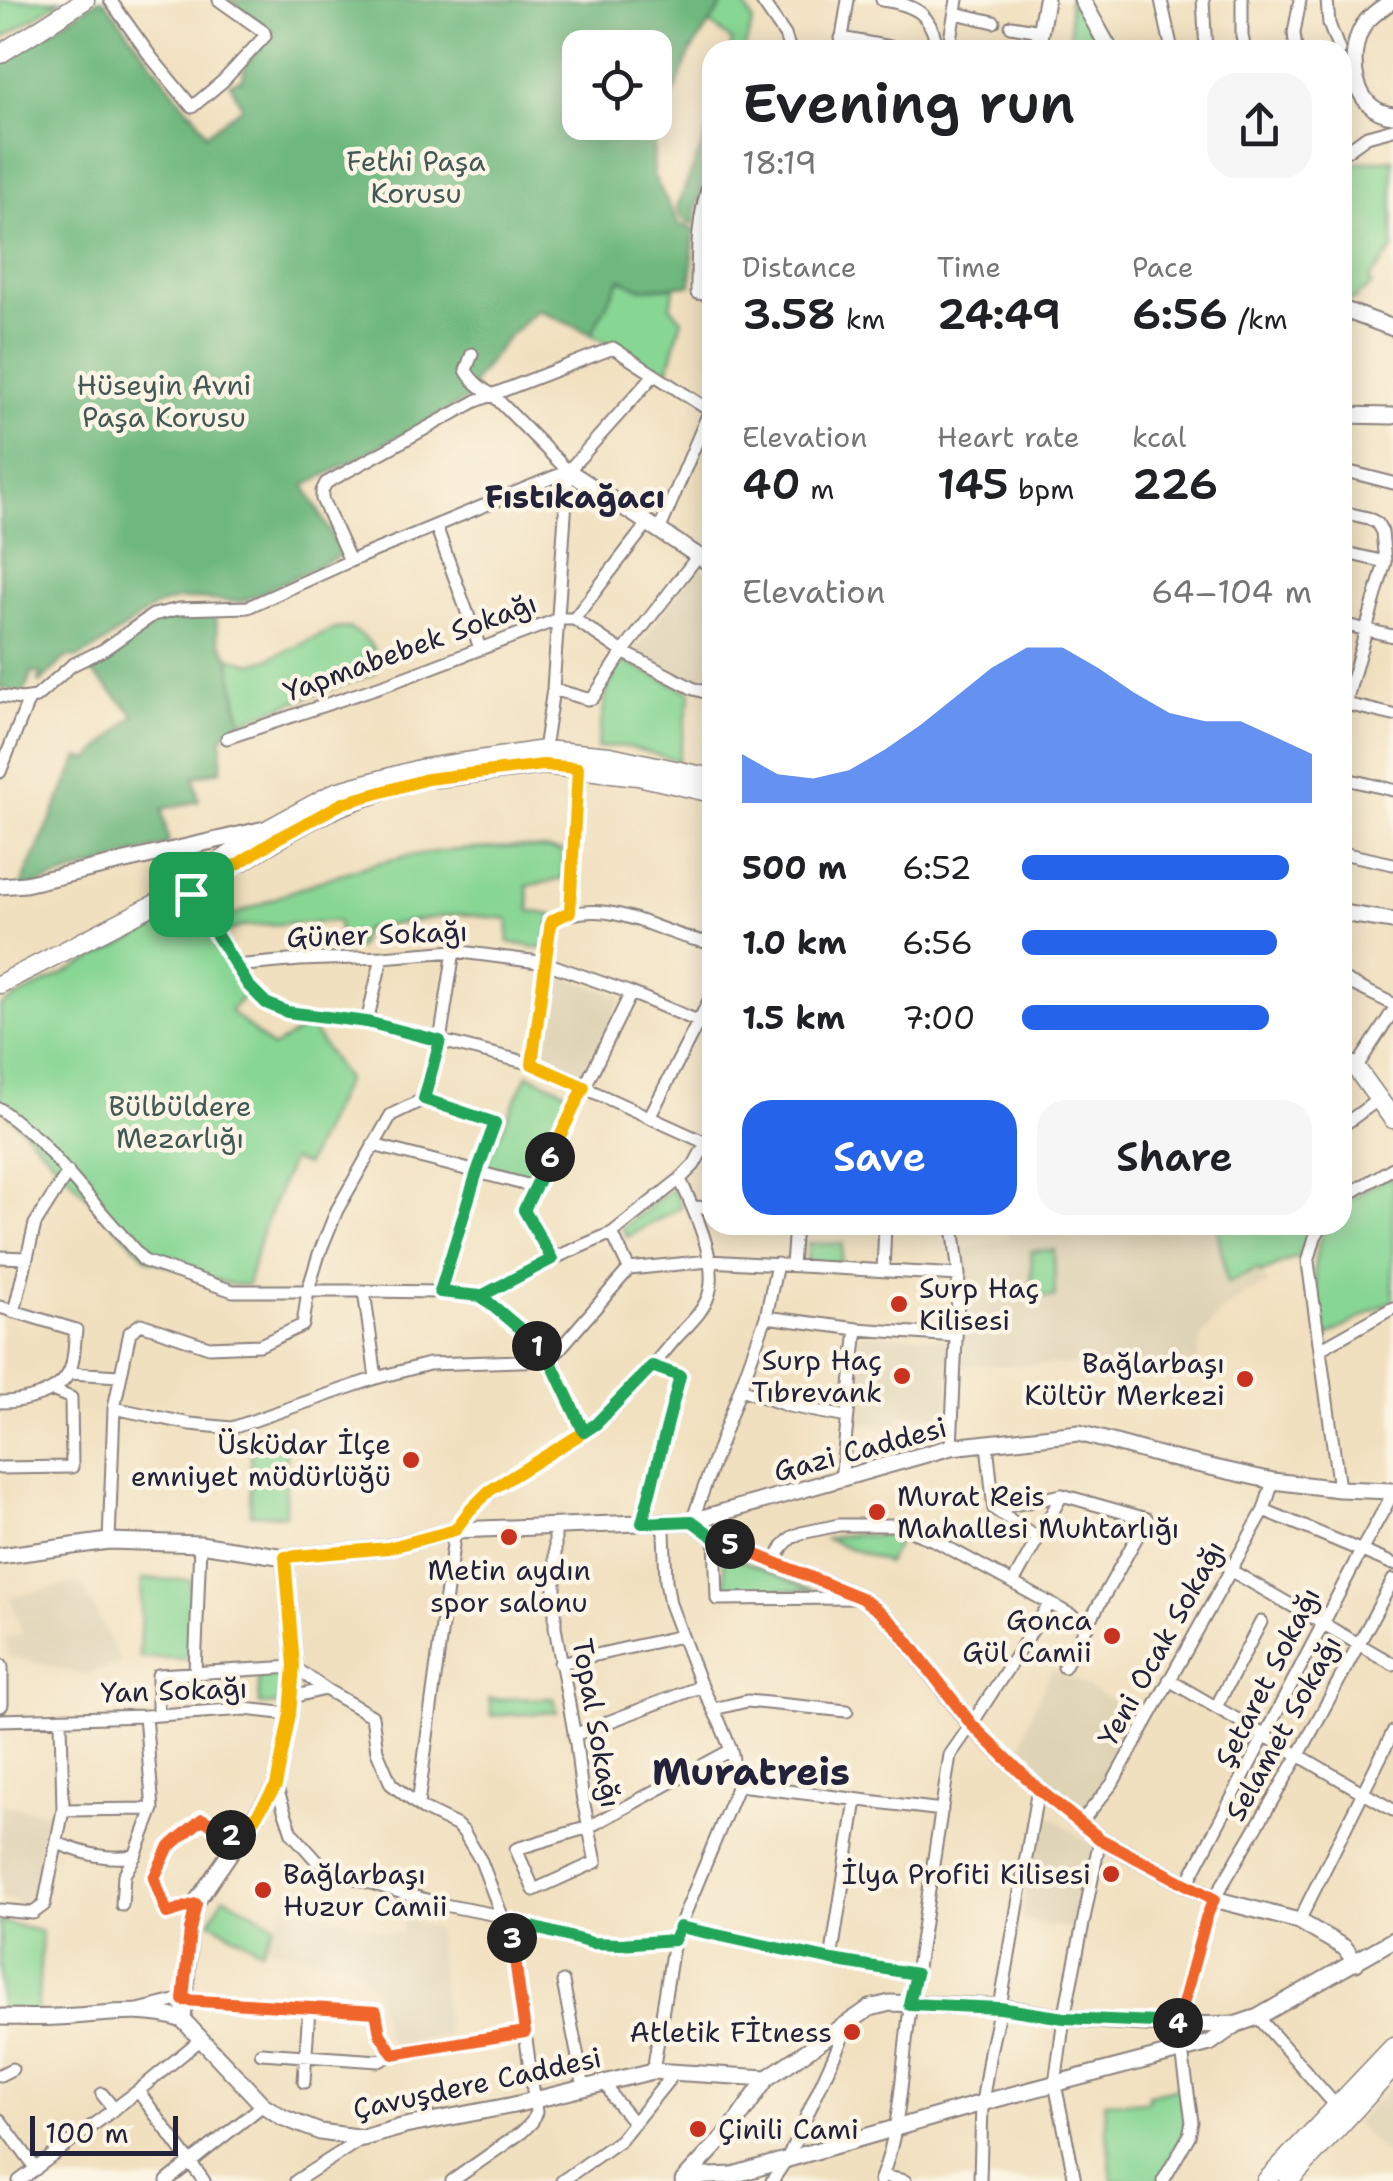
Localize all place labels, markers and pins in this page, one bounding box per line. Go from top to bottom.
pin [149,852,234,937]
pin: 6 [525,1132,575,1182]
place label: Surp Haç Kilisesi [919,1269,1039,1339]
marker: Surp Haç Kilisesi [888,1293,910,1315]
pin: 1 [512,1321,562,1371]
place label: Surp Haç Tıbrevank [752,1341,882,1411]
place label: Bağlarbaşı Kültür Merkezi [1024,1344,1225,1414]
marker: Surp Haç Tıbrevank [891,1365,913,1387]
marker: Bağlarbaşı Kültür Merkezi [1234,1368,1256,1390]
place label: Üsküdar İlçe emniyet müdürlüğü [131,1425,391,1495]
marker: Üsküdar İlçe emniyet müdürlüğü [400,1449,422,1471]
place label: Murat Reis Mahallesi Muhtarlığı [897,1477,1180,1547]
marker: Murat Reis Mahallesi Muhtarlığı [866,1501,888,1523]
pin: 5 [705,1519,755,1569]
marker: Metin aydın spor salonu [498,1526,520,1548]
place label: Metin aydın spor salonu [427,1551,591,1621]
place label: Gonca Gül Camii [962,1601,1092,1671]
marker: Gonca Gül Camii [1101,1625,1123,1647]
pin: 2 [206,1810,256,1860]
place label: Bağlarbaşı Huzur Camii [283,1855,448,1925]
place label: İlya Profiti Kilisesi [842,1855,1091,1893]
marker: İlya Profiti Kilisesi [1100,1863,1122,1885]
marker: Bağlarbaşı Huzur Camii [252,1879,274,1901]
pin: 3 [487,1913,537,1963]
pin: 4 [1153,1998,1203,2048]
place label: Atletik Fİtness [629,2013,832,2051]
marker: Atletik Fİtness [841,2021,863,2043]
place label: Çinili Cami [718,2110,859,2148]
marker: Çinili Cami [687,2118,709,2140]

